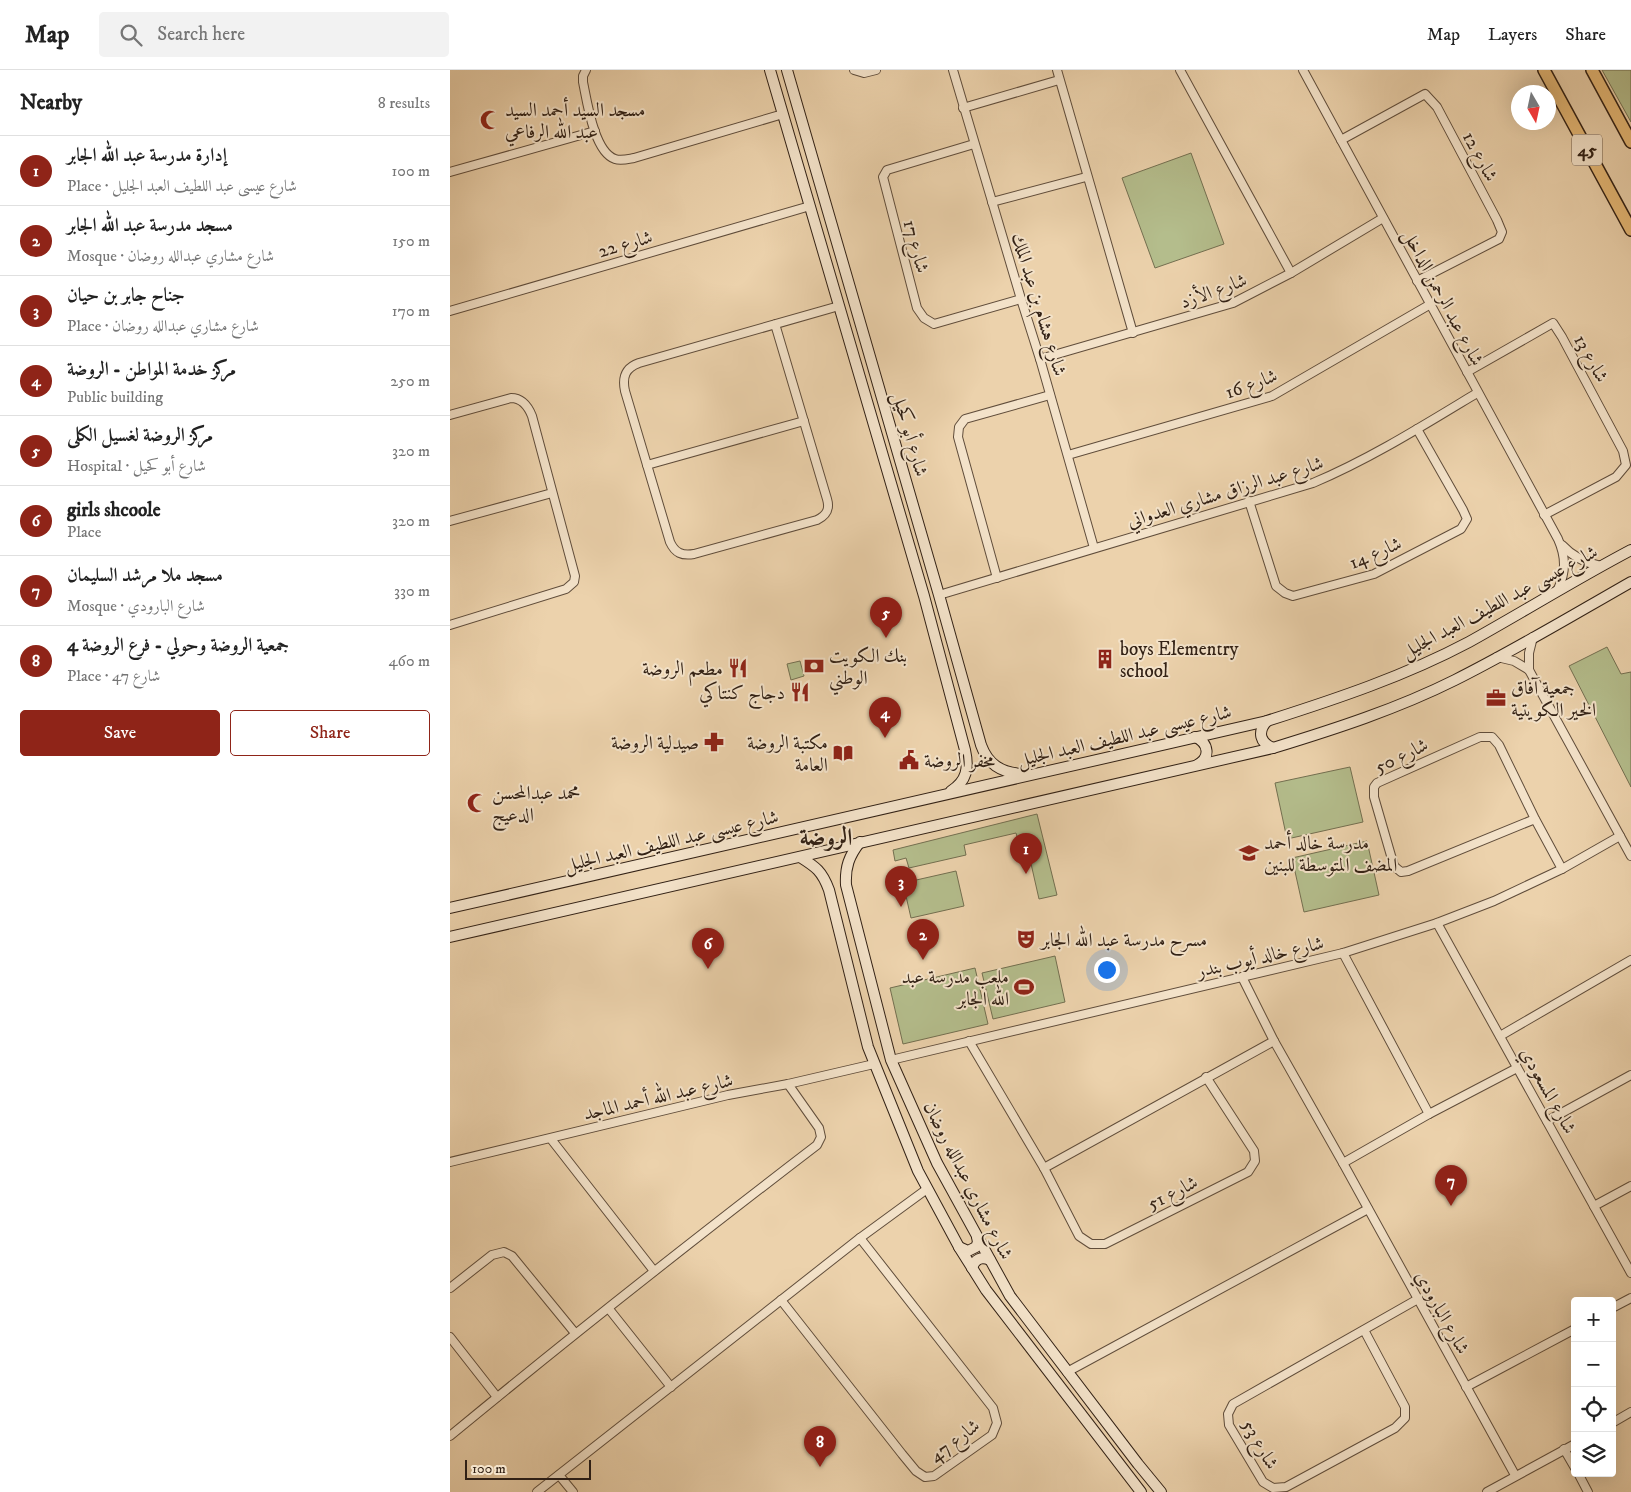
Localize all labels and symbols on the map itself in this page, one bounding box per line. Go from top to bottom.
north arrow [1511,85,1556,130]
place label: مسجد السيد أحمد السيد عبد الله الرفاعي [505,97,645,147]
mosque icon: مسجد السيد أحمد السيد عبد الله الرفاعي [479,109,501,131]
street label: شارع 12 [1454,128,1502,187]
road number: 45 [1572,134,1602,166]
street label: شارع 17 [895,217,934,276]
street label: شارع 22 [595,226,656,266]
street label: شارع عبد الرحمن الداخل [1394,226,1488,371]
street label: شارع هشام بن عبد الملك [1002,230,1071,380]
street label: شارع الأزد [1176,266,1251,317]
street label: شارع 13 [1566,331,1613,388]
street label: شارع 16 [1222,364,1282,407]
street label: شارع أبو كحيل [884,389,934,480]
street label: شارع عبد الرزاق مشاري العدواني [1124,452,1327,536]
street label: شارع 14 [1346,532,1407,577]
street label: شارع عيسى عبد اللطيف العبد الجليل [1397,541,1603,667]
pin: 5 [870,597,902,638]
place label: boys Elementry school [1120,638,1240,683]
place label: بنك الكويت الوطني [829,645,907,696]
building icon: boys Elementry school [1094,648,1116,670]
bank icon: بنك الكويت الوطني [803,655,825,677]
restaurant icon: مطعم الروضة [727,657,749,679]
place label: مطعم الروضة [642,658,723,687]
place label: جمعية آفاق الخير الكويتية [1511,677,1596,722]
place label: دجاج كنتاكي [699,681,785,710]
restaurant icon: دجاج كنتاكي [789,681,811,703]
office icon: جمعية آفاق الخير الكويتية [1485,687,1507,709]
pin: 4 [869,697,901,738]
street label: شارع عيسى عبد اللطيف العبد الجليل [1015,701,1234,775]
pharmacy icon: صيدلية الروضة [703,731,725,753]
place label: صيدلية الروضة [611,732,699,755]
place label: مكتبة الروضة العامة [747,732,828,777]
street label: شارع 50 [1371,734,1434,782]
library icon: مكتبة الروضة العامة [832,742,854,764]
public building icon: مخفر الروضة [898,749,920,771]
place label: مخفر الروضة [924,750,996,773]
place label: محمد عبدالمحسن الدعيج [492,782,580,832]
mosque icon: محمد عبدالمحسن الدعيج [466,792,488,814]
street label: شارع عيسى عبد اللطيف العبد الجليل [562,806,781,880]
district label: الروضة [800,823,852,853]
place label: مدرسة خالد أحمد المضف المتوسطة للبنين [1264,830,1397,877]
pin: 1 [1010,833,1042,874]
school or university icon: مدرسة خالد أحمد المضف المتوسطة للبنين [1238,842,1260,864]
pin: 3 [885,866,917,907]
pin: 2 [907,919,939,960]
place label: مسرح مدرسة عبد الله الجابر [1039,925,1207,957]
pin: 6 [692,928,724,969]
theatre icon: مسرح مدرسة عبد الله الجابر [1015,928,1037,950]
street label: شارع خالد أيوب بندر [1192,930,1327,987]
your location [1094,957,1120,983]
place label: ملعب مدرسة عبد الله الجابر [901,966,1009,1011]
sports icon: ملعب مدرسة عبد الله الجابر [1013,976,1035,998]
street label: شارع المسعودي [1512,1043,1581,1139]
street label: شارع عبد الله أحمد الماجد [580,1065,736,1129]
street label: شارع مشاري عبدالله روضان [915,1098,1017,1265]
pin: 7 [1435,1165,1467,1206]
street label: شارع 51 [1144,1171,1203,1218]
street label: شارع البارودي [1407,1267,1474,1360]
street label: شارع 47 [925,1414,986,1470]
street label: شارع 53 [1234,1416,1283,1475]
pin: 8 [804,1426,836,1467]
scale bar [465,1457,591,1480]

